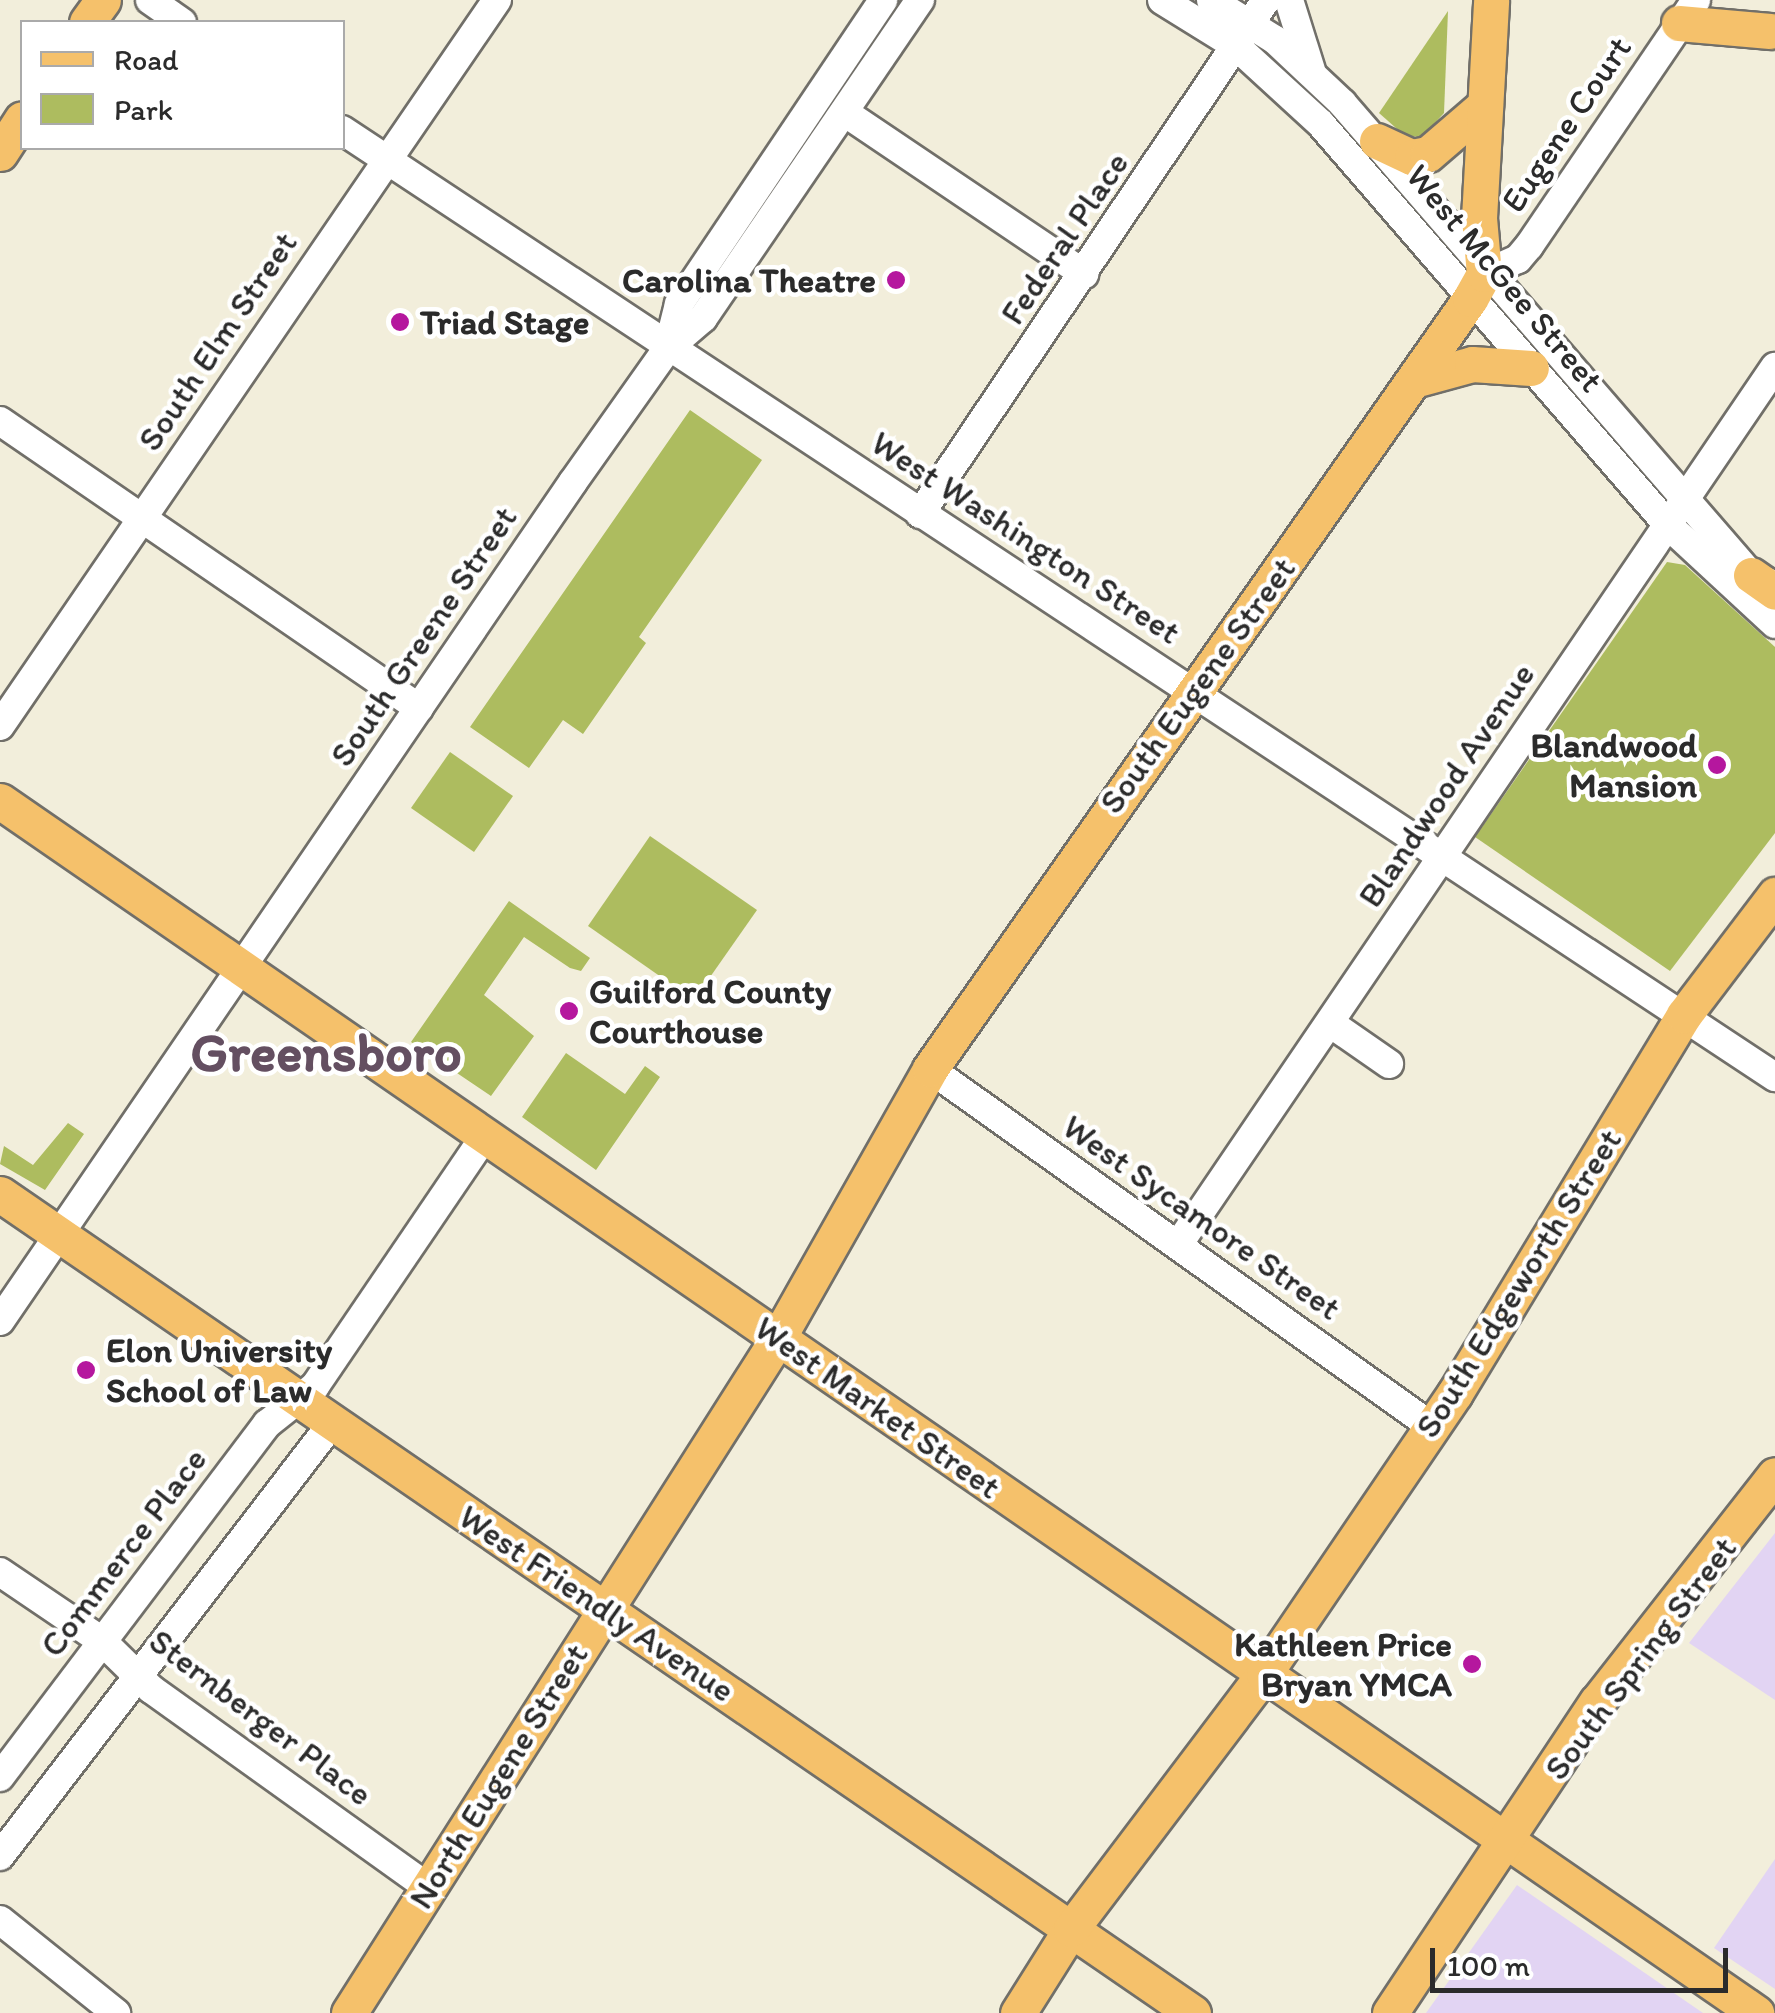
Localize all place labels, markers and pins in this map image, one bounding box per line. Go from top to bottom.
place label: Carolina Theatre [623,259,876,301]
marker: Carolina Theatre [885,269,907,291]
place label: Triad Stage [420,301,589,343]
marker: Triad Stage [389,311,411,333]
place label: Blandwood Mansion [1530,724,1697,806]
marker: Blandwood Mansion [1706,754,1728,776]
place label: Guilford County Courthouse [589,970,832,1052]
marker: Guilford County Courthouse [558,1000,580,1022]
place label: Elon University School of Law [106,1329,332,1411]
marker: Elon University School of Law [75,1359,97,1381]
place label: Kathleen Price Bryan YMCA [1234,1623,1452,1705]
marker: Kathleen Price Bryan YMCA [1461,1653,1483,1675]

